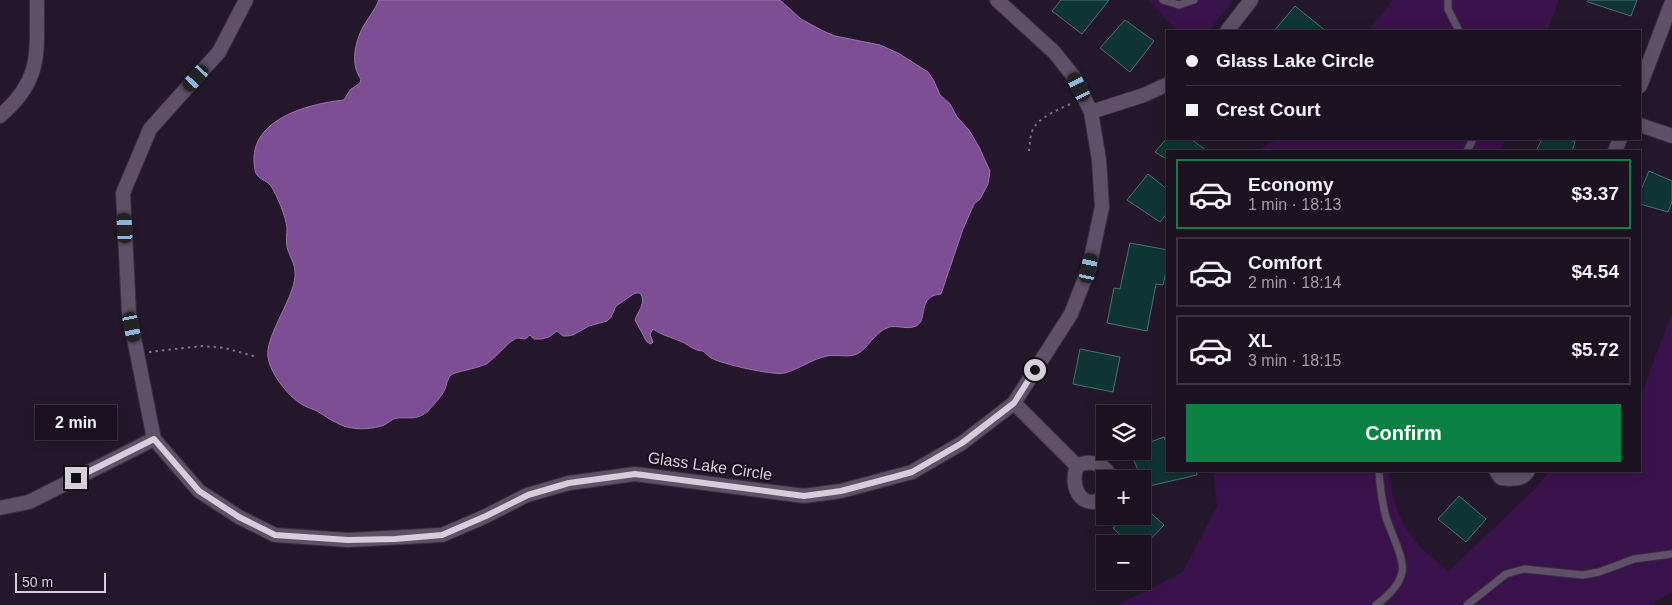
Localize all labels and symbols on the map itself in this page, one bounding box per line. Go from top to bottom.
car [180,62,211,94]
car [1065,70,1092,104]
car [116,213,133,243]
car [1078,252,1099,284]
car [121,311,142,343]
route start [1024,359,1046,381]
callout: 2 min [35,406,117,440]
street label: Glass Lake Circle [647,449,773,483]
route end [65,467,87,489]
scale bar [15,570,106,593]

